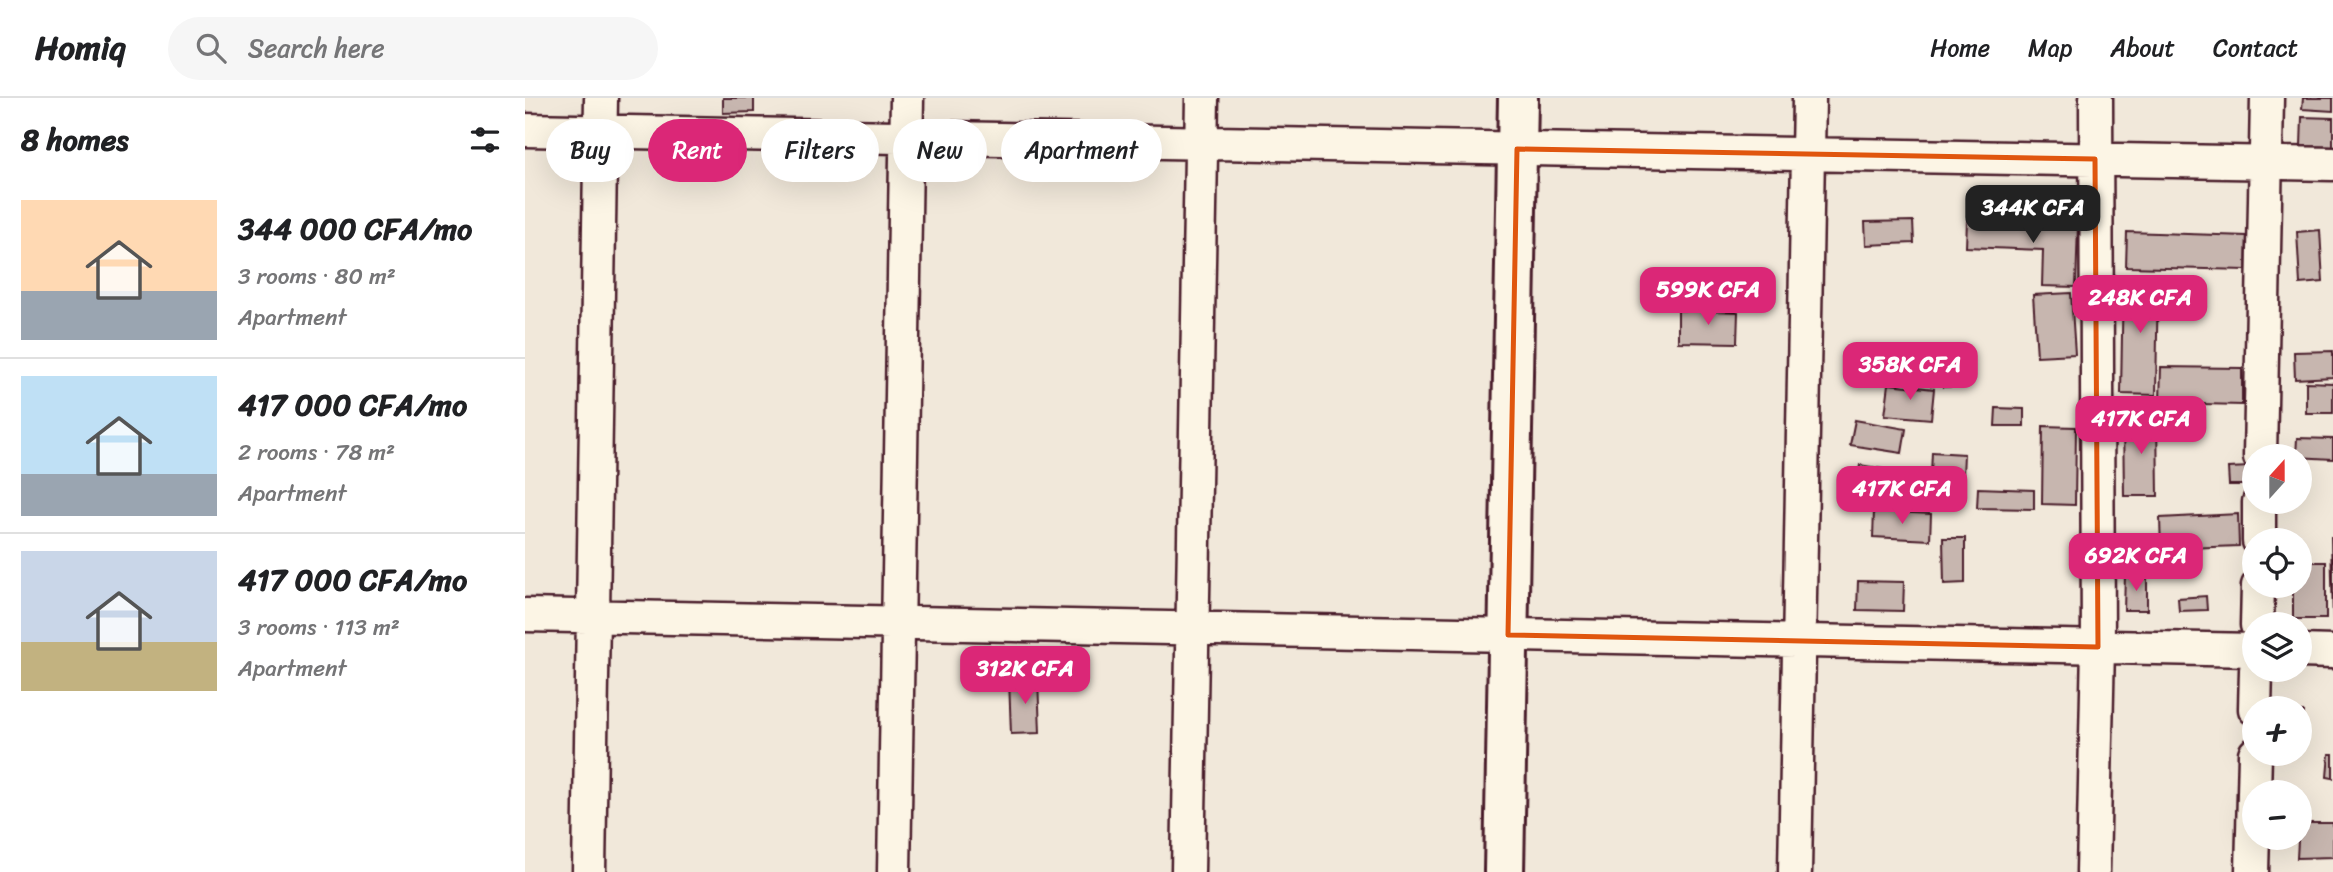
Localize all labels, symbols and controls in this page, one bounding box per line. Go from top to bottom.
search box [168,17,658,80]
text: Homiq [35,19,126,77]
text: Search here [248,25,385,71]
text: Home [1930,27,1990,69]
text: Map [2028,27,2072,69]
text: About [2110,27,2175,69]
text: Contact [2213,27,2298,69]
icon: search [192,29,230,67]
text: 8 homes [21,113,129,167]
chip: Buy [546,119,634,182]
chip: Rent [648,119,747,182]
chip: Filters [761,119,879,182]
chip: New [893,119,987,182]
chip: Apartment [1001,119,1162,182]
icon: filters [466,121,504,159]
pin: 344K CFA [1961,186,2105,245]
text: 344K CFA [1981,187,2085,228]
text: 344 000 CFA/mo [238,202,472,256]
icon: home [77,228,161,312]
text: 3 rooms · 80 m² [238,256,396,297]
pin: 599K CFA [1636,268,1780,327]
text: 599K CFA [1656,269,1760,310]
pin: 248K CFA [2068,275,2212,335]
text: 248K CFA [2088,277,2192,318]
text: Apartment [238,297,347,338]
pin: 358K CFA [1838,342,1982,402]
text: 358K CFA [1859,344,1961,385]
text: 417 000 CFA/mo [238,378,467,432]
pin: 417K CFA [2069,396,2213,456]
text: 417K CFA [2091,398,2191,439]
icon: home [77,404,161,488]
text: 2 rooms · 78 m² [238,432,395,473]
north arrow [2242,444,2312,514]
map controls [2242,444,2312,850]
pin: 417K CFA [1830,466,1974,526]
text: 417K CFA [1852,468,1952,509]
text: Apartment [238,473,347,514]
button: locate [2242,528,2312,598]
pin: 692K CFA [2064,533,2208,593]
text: 692K CFA [2085,535,2187,576]
text: 417 000 CFA/mo [238,553,467,607]
icon: home [77,579,161,663]
text: 3 rooms · 113 m² [238,607,400,648]
button: layers [2242,612,2312,682]
pin: 312K CFA [953,646,1097,706]
text: Apartment [238,648,347,689]
text: 312K CFA [976,648,1074,689]
button: + [2242,696,2312,766]
button: − [2242,780,2312,850]

